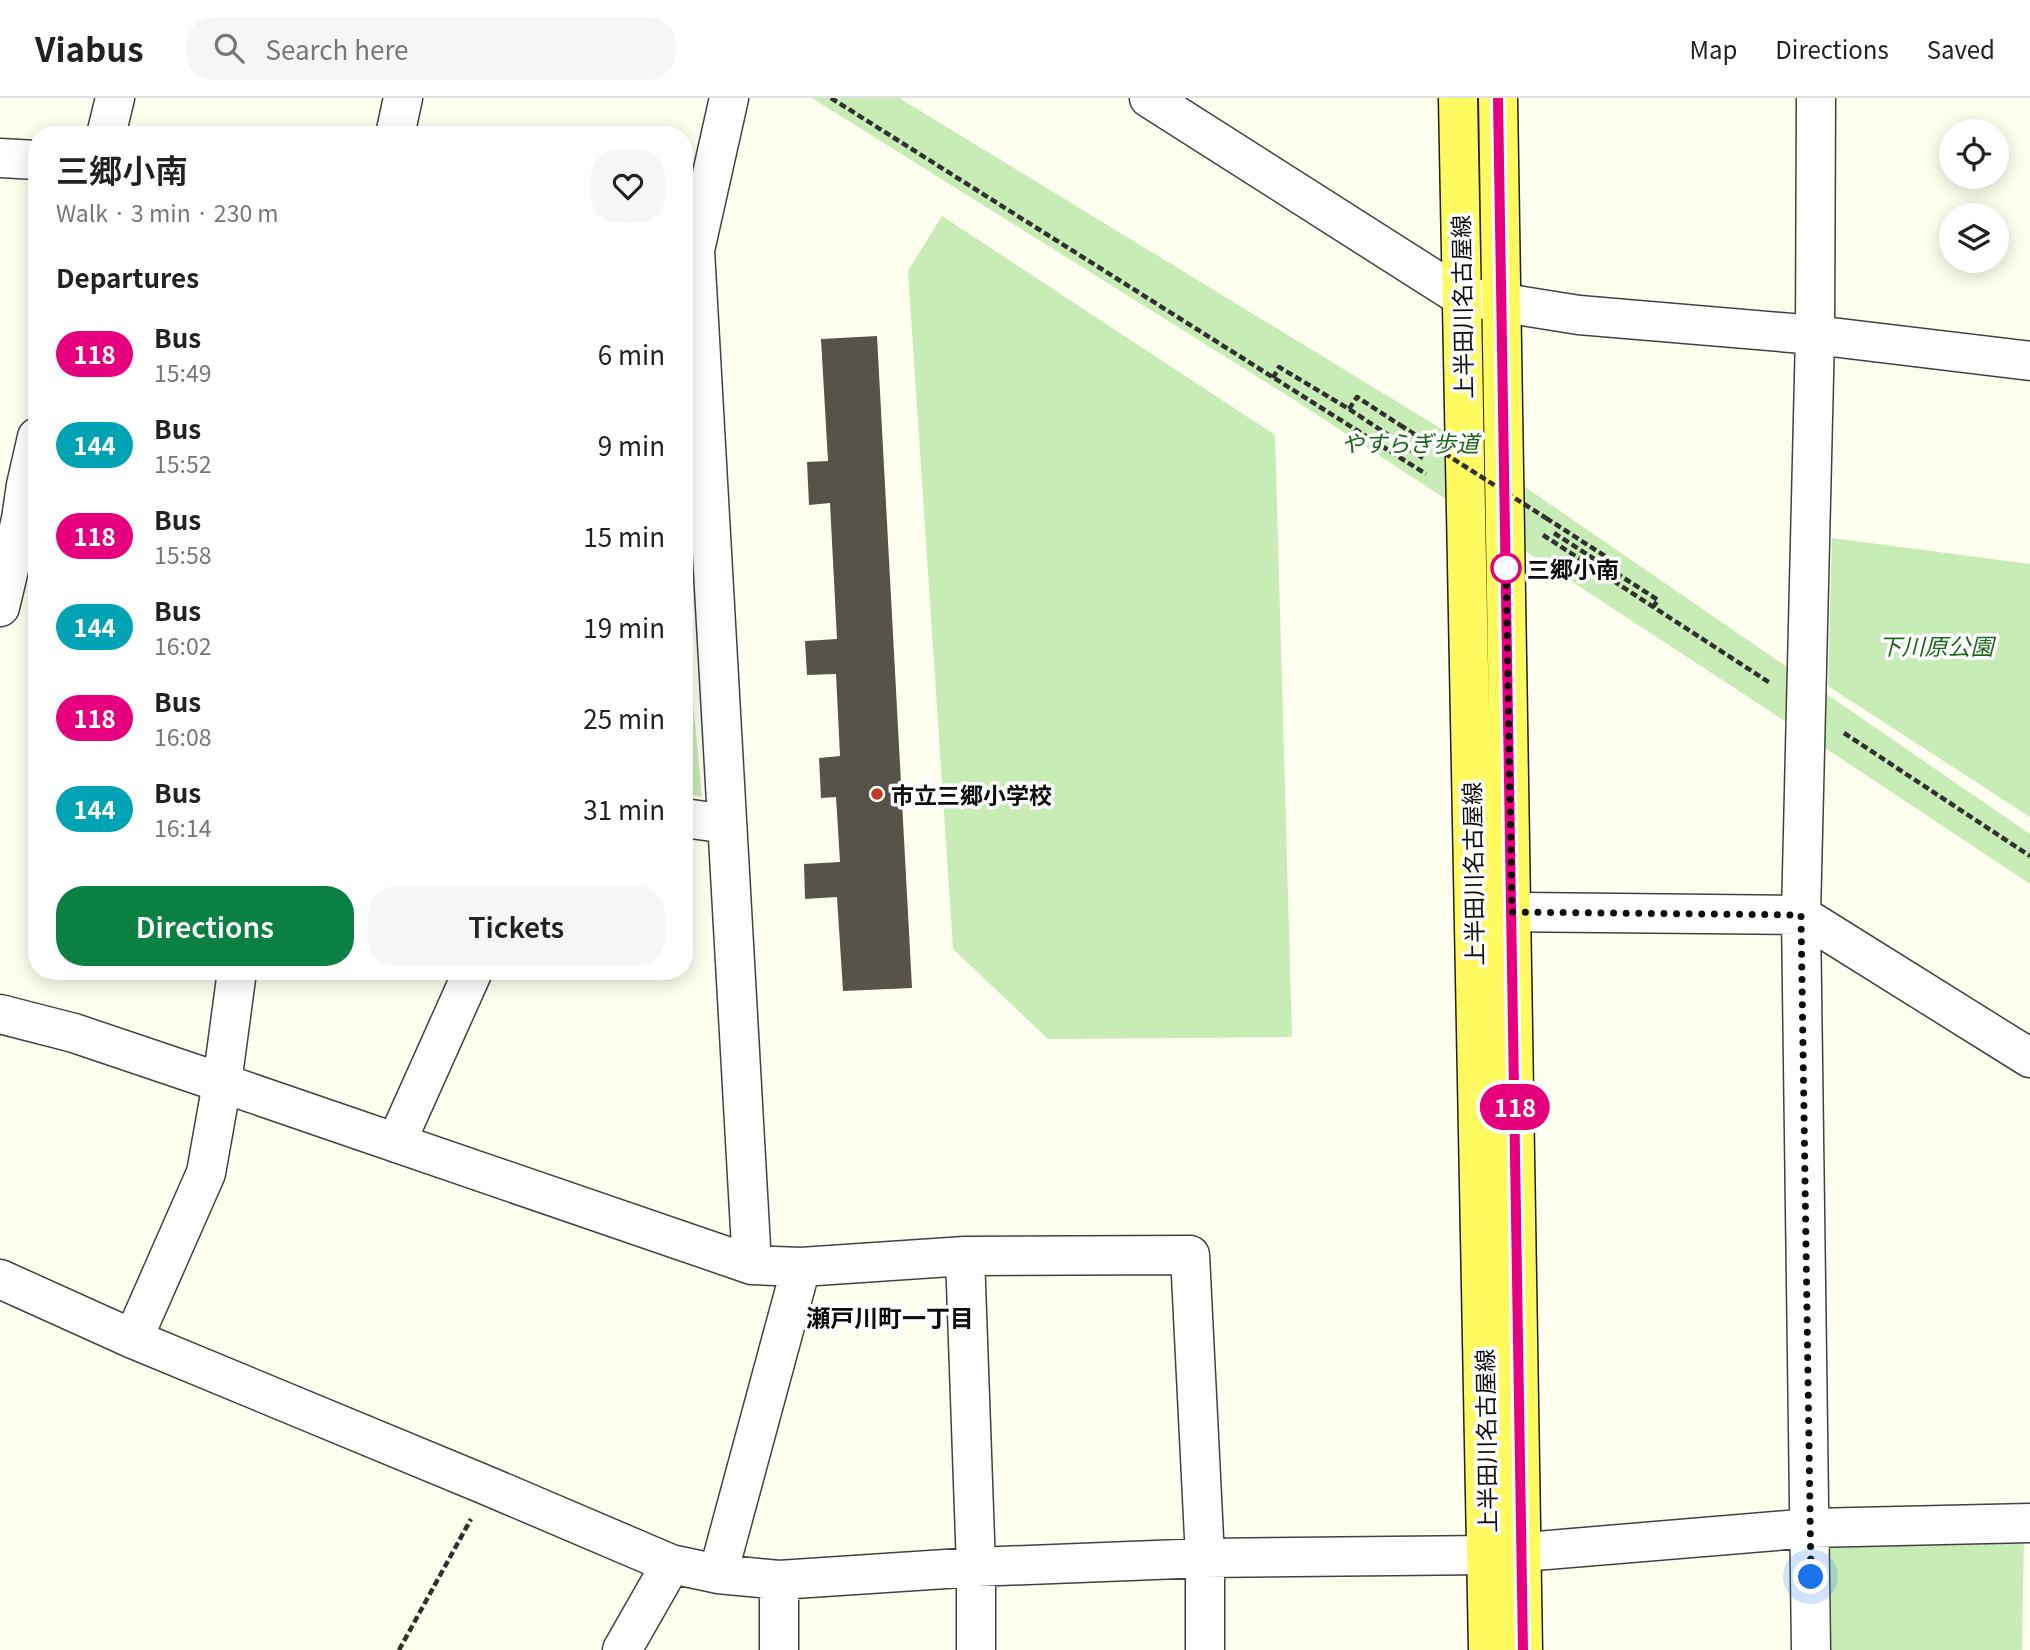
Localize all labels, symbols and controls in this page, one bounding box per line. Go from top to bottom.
search box [186,17,676,80]
text: Viabus [35,24,144,72]
icon: search [210,29,248,67]
text: Search here [266,30,409,67]
text: Map [1689,31,1737,66]
text: Directions [1775,31,1889,66]
text: Saved [1927,31,1995,66]
map controls [1939,119,2009,273]
button: locate [1939,119,2009,189]
text: 三郷小南 [56,145,188,193]
button: heart [591,149,665,223]
text: Walk · 3 min · 230 m [56,195,279,229]
button: layers [1939,203,2009,273]
street label: 上半田川名古屋線 [1442,215,1480,399]
text: Departures [56,258,199,295]
text: Bus [154,318,201,355]
text: 6 min [598,335,665,372]
text: 118 [73,336,116,371]
text: 15:49 [154,355,211,389]
text: Bus [154,409,201,446]
park label: やすらぎ歩道 [1341,425,1482,459]
text: 9 min [598,426,665,463]
text: 144 [73,427,116,462]
text: 15:52 [154,446,211,480]
text: Bus [154,500,201,537]
text: 15 min [583,517,665,554]
text: 118 [73,518,116,553]
text: 15:58 [154,537,211,571]
place label: 三郷小南 [1527,551,1619,585]
marker: 三郷小南 [1491,553,1521,583]
text: Bus [154,591,201,628]
text: 19 min [583,608,665,645]
text: 144 [73,609,116,644]
text: 16:02 [154,628,211,662]
park label: 下川原公園 [1879,628,1997,662]
text: Bus [154,682,201,719]
text: 25 min [583,699,665,736]
text: 118 [73,700,116,735]
text: 16:08 [154,719,211,753]
text: Bus [154,773,201,810]
place label: 市立三郷小学校 [891,777,1052,811]
street label: 上半田川名古屋線 [1453,782,1491,966]
marker: 市立三郷小学校 [869,786,885,802]
text: 31 min [583,790,665,827]
text: 144 [73,791,116,826]
text: 16:14 [154,810,211,844]
button: Directions [56,886,354,966]
button: Tickets [368,886,665,966]
line badge: 118 [1475,1084,1555,1130]
text: 118 [1494,1089,1536,1124]
district label: 瀬戸川町一丁目 [806,1299,974,1334]
street label: 上半田川名古屋線 [1466,1349,1504,1533]
your location [1793,1559,1828,1594]

